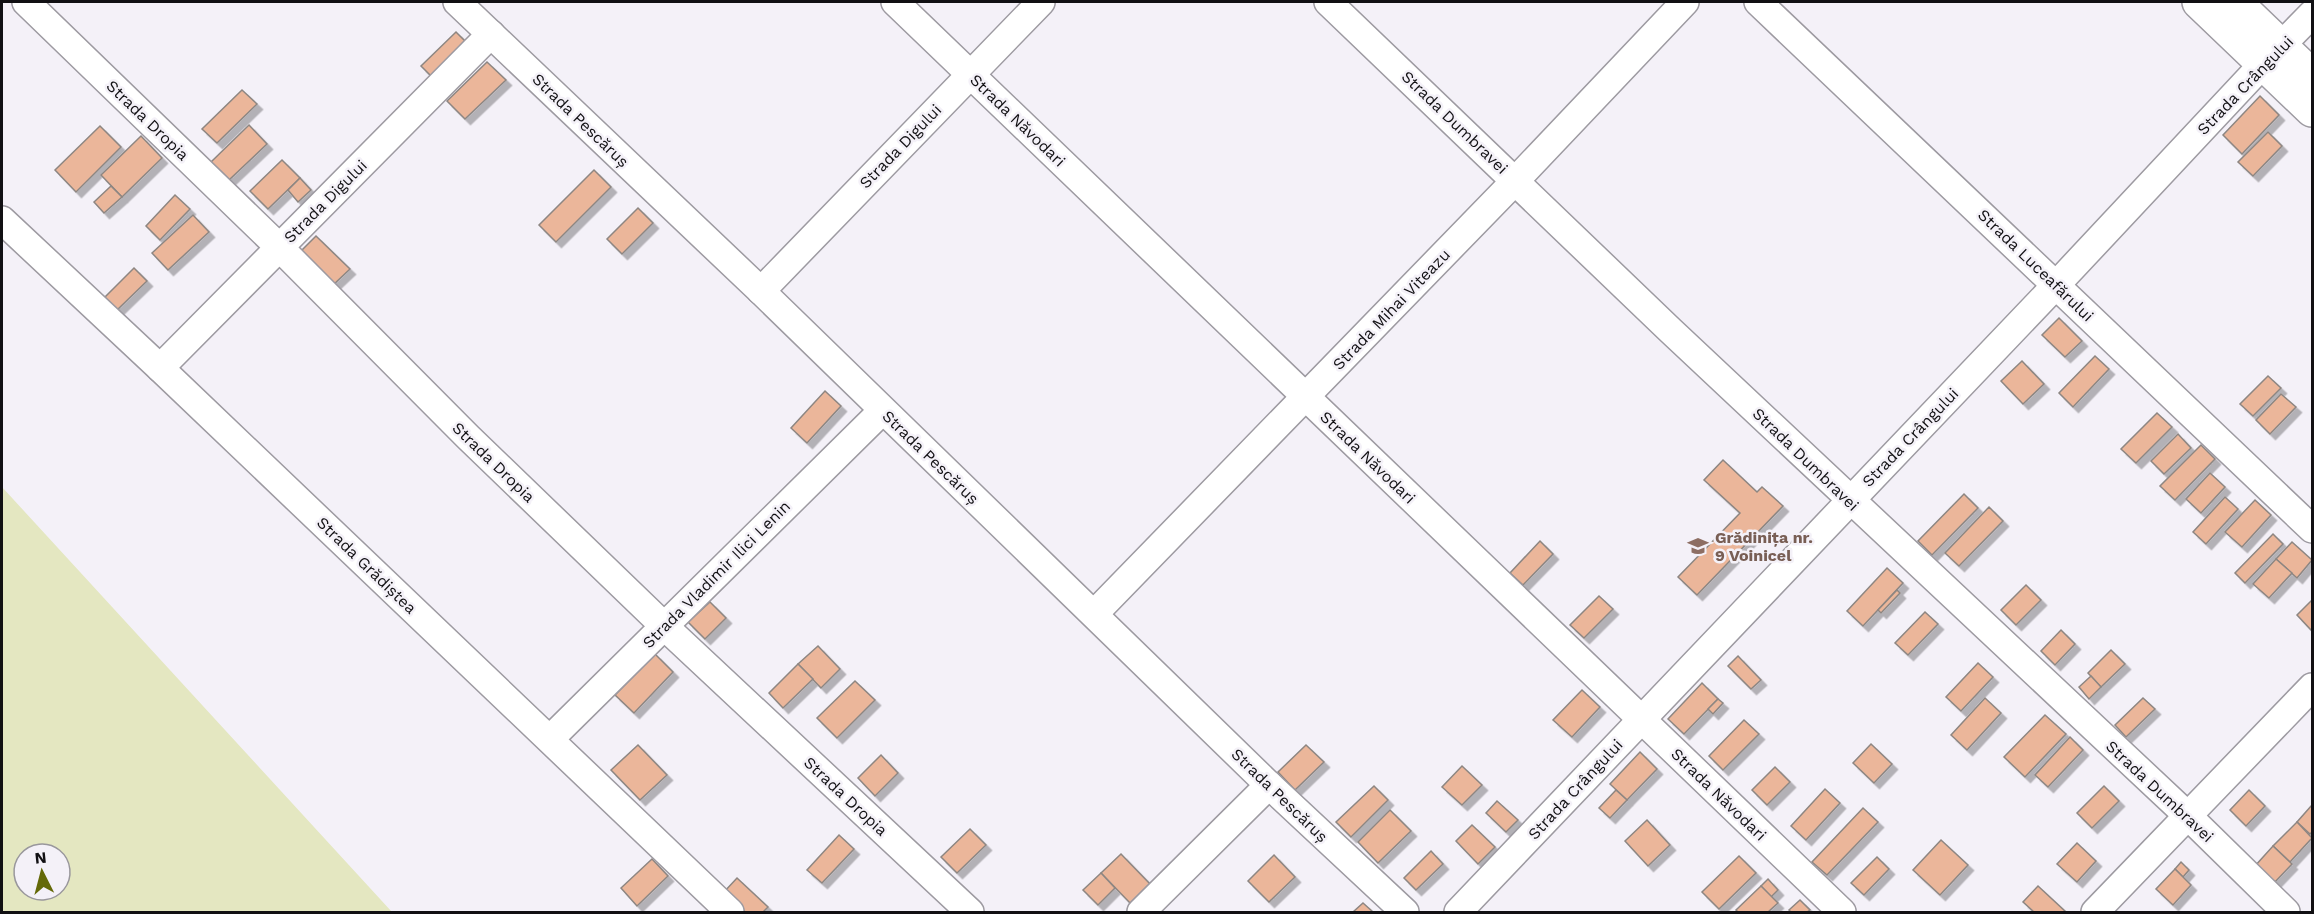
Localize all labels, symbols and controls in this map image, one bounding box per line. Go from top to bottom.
street label: Strada Crângului [2193,32,2297,139]
street label: Strada Dumbravei [1398,67,1512,178]
street label: Strada Pescăruș [529,70,633,171]
street label: Strada Năvodari [966,70,1069,171]
street label: Strada Dropia [103,76,193,164]
street label: Strada Digului [855,100,945,192]
street label: Strada Digului [280,156,371,247]
street label: Strada Luceafărului [1974,205,2097,325]
street label: Strada Mihai Viteazu [1329,245,1454,374]
street label: Strada Crângului [1858,384,1962,491]
street label: Strada Dumbravei [1749,404,1863,515]
street label: Strada Pescăruș [879,407,983,508]
street label: Strada Năvodari [1316,407,1419,508]
street label: Strada Dropia [449,418,539,506]
street label: Strada Vladimir Ilici Lenin [639,497,794,652]
street label: Strada Grădiștea [313,513,420,618]
place label: Grădinița nr. 9 Voinicel [1715,528,1813,565]
school or university icon: Grădinița nr. 9 Voinicel [1686,534,1710,558]
street label: Strada Crângului [1524,735,1627,843]
street label: Strada Dumbravei [2102,737,2217,846]
street label: Strada Năvodari [1667,744,1770,845]
street label: Strada Pescăruș [1228,745,1332,846]
street label: Strada Dropia [800,753,891,840]
north arrow [12,842,72,902]
text: N [34,848,47,868]

